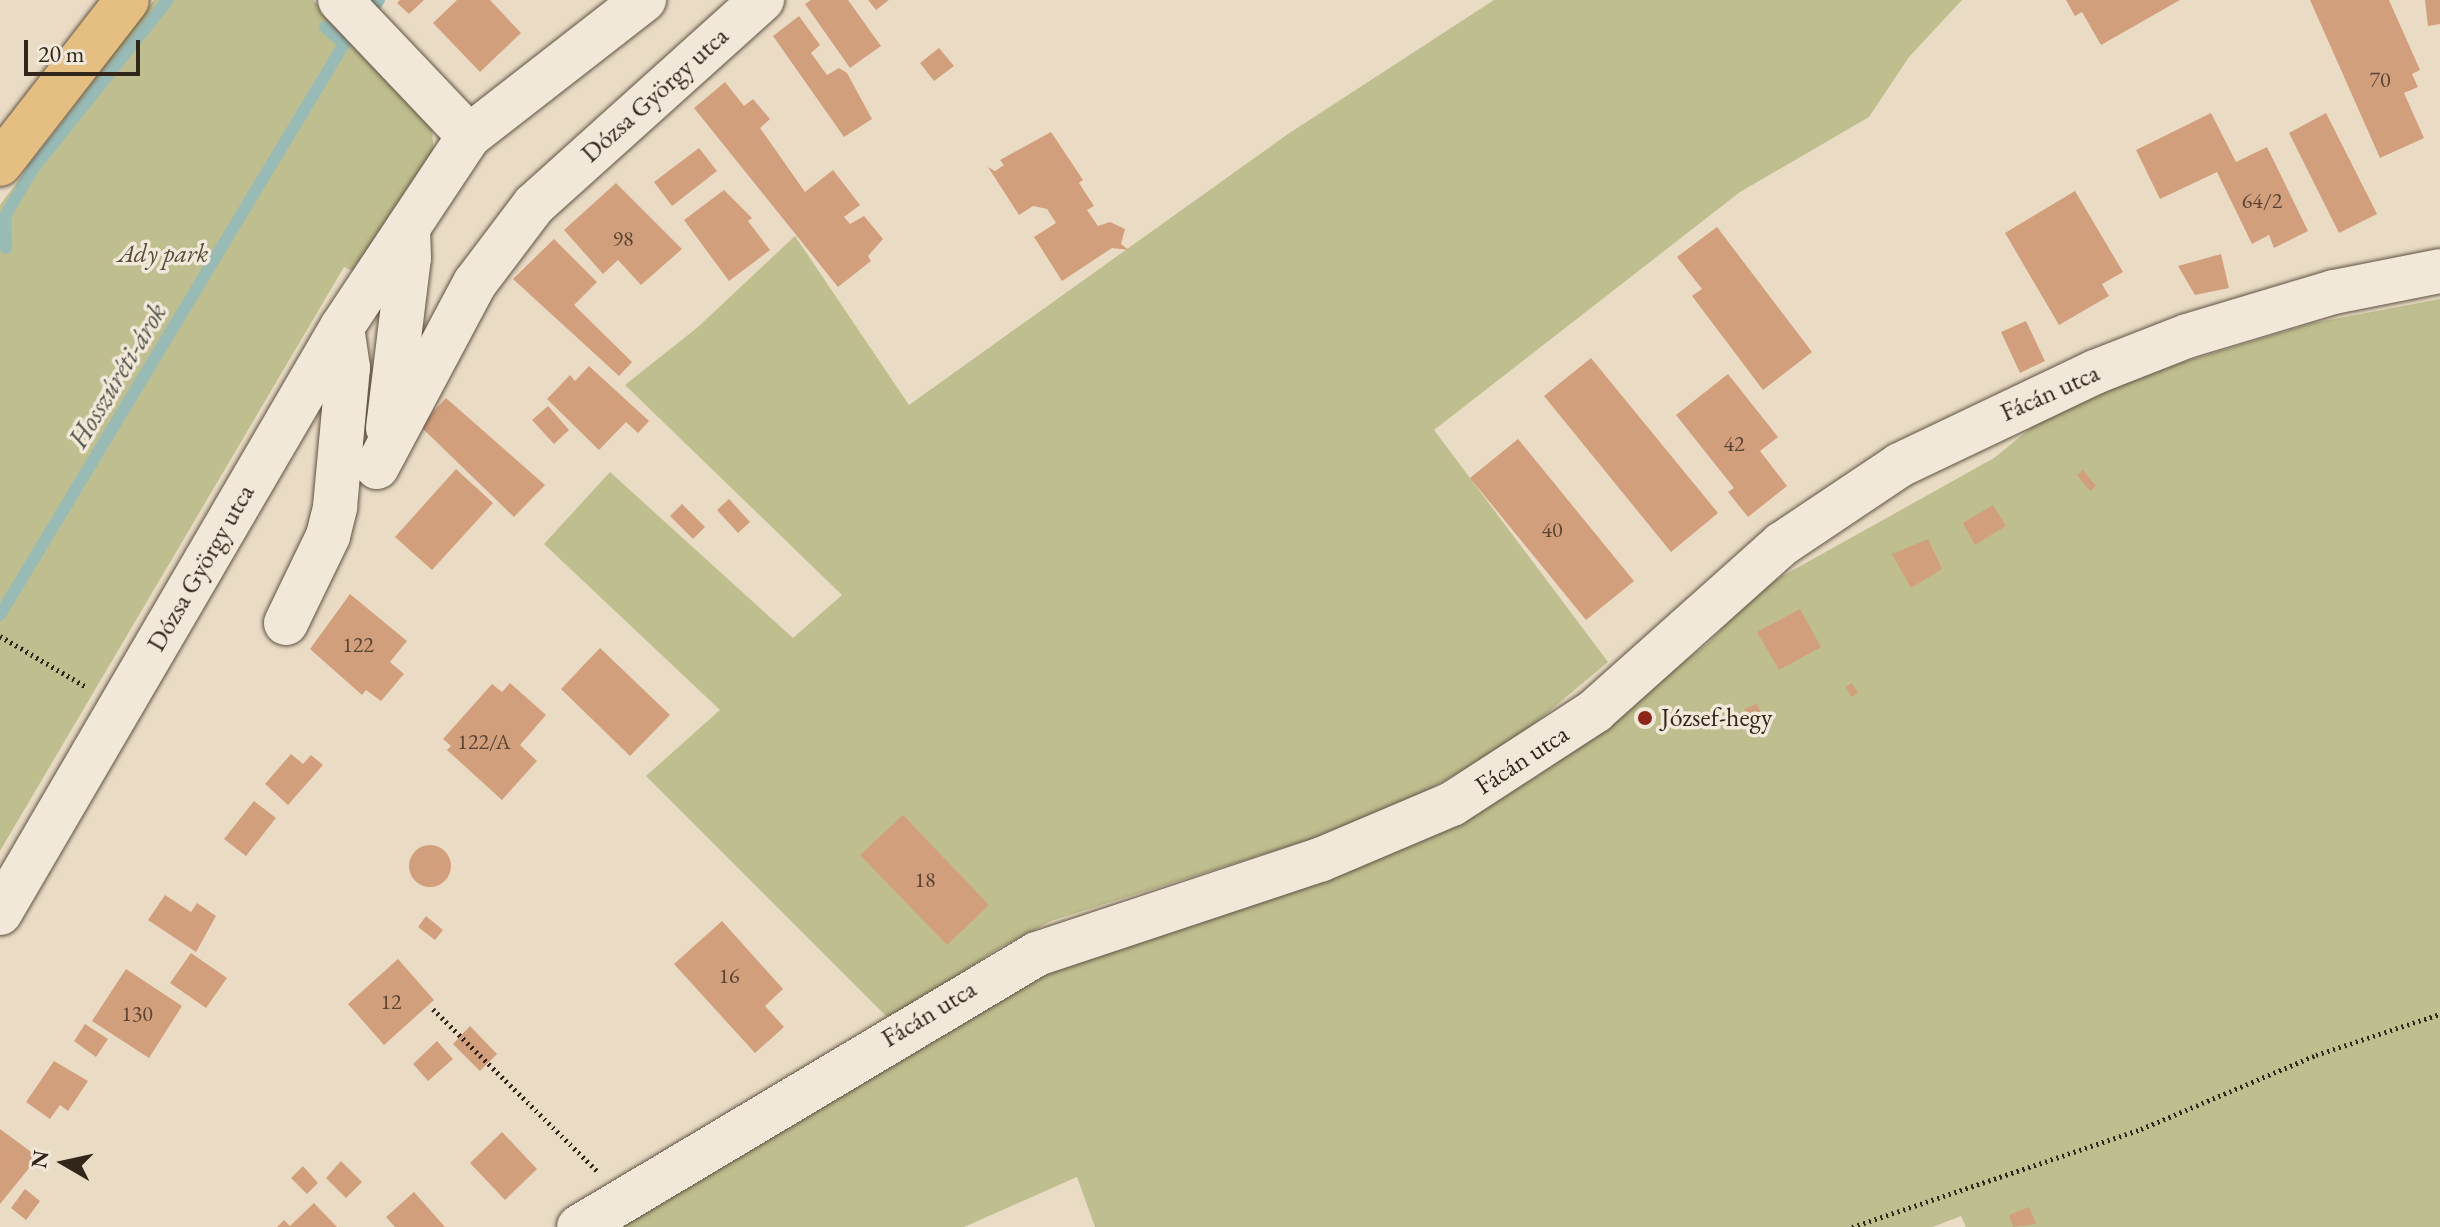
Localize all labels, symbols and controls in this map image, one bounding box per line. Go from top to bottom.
street label: Dózsa György utca [575,21,735,169]
scale bar [28,24,144,74]
text: 20 m [38,38,85,69]
house number: 70 [2369,67,2391,93]
house number: 64/2 [2242,188,2282,214]
house number: 98 [612,226,634,252]
park label: Ady park [118,238,208,270]
water label: Hosszúréti-árok [61,296,173,454]
street label: Fácán utca [1996,357,2104,429]
house number: 42 [1723,431,1745,457]
street label: Dózsa György utca [141,479,261,657]
house number: 40 [1541,517,1563,543]
house number: 122 [342,632,374,658]
place label: József-hegy [1661,702,1772,734]
marker: József-hegy [1636,709,1654,727]
street label: Fácán utca [1470,718,1574,802]
house number: 122/A [457,729,511,755]
house number: 18 [914,867,936,893]
house number: 16 [718,963,740,989]
street label: Fácán utca [876,974,982,1054]
house number: 12 [380,989,402,1015]
house number: 130 [121,1001,153,1027]
north arrow [24,1123,104,1203]
text: N [24,1148,56,1170]

